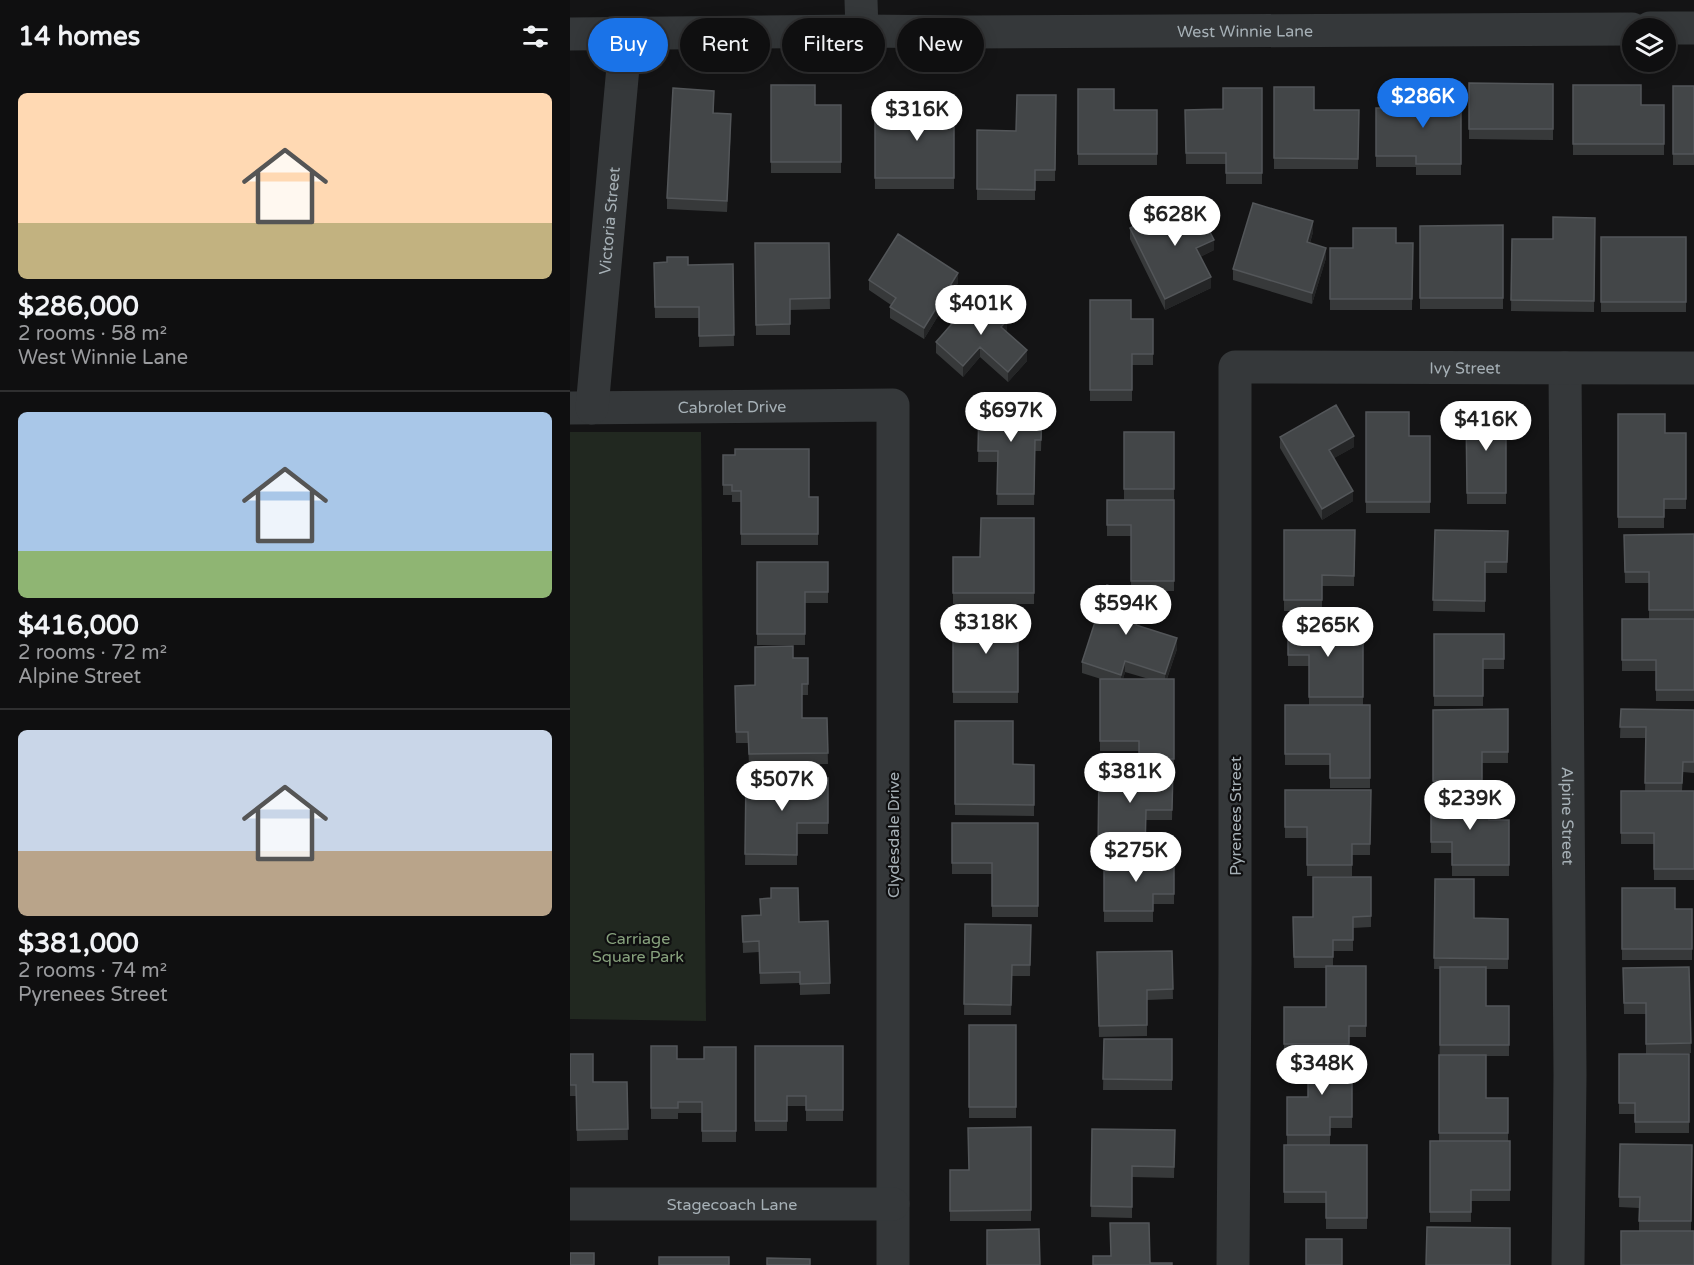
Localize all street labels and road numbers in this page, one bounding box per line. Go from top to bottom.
street label: West Winnie Lane [1177,21,1313,42]
street label: Victoria Street [595,166,625,276]
street label: Ivy Street [1429,358,1501,379]
street label: Cabrolet Drive [678,397,786,418]
street label: Pyrenees Street [1226,756,1246,876]
street label: Alpine Street [1557,767,1578,865]
street label: Clydesdale Drive [884,772,904,898]
street label: Stagecoach Lane [667,1195,797,1215]

